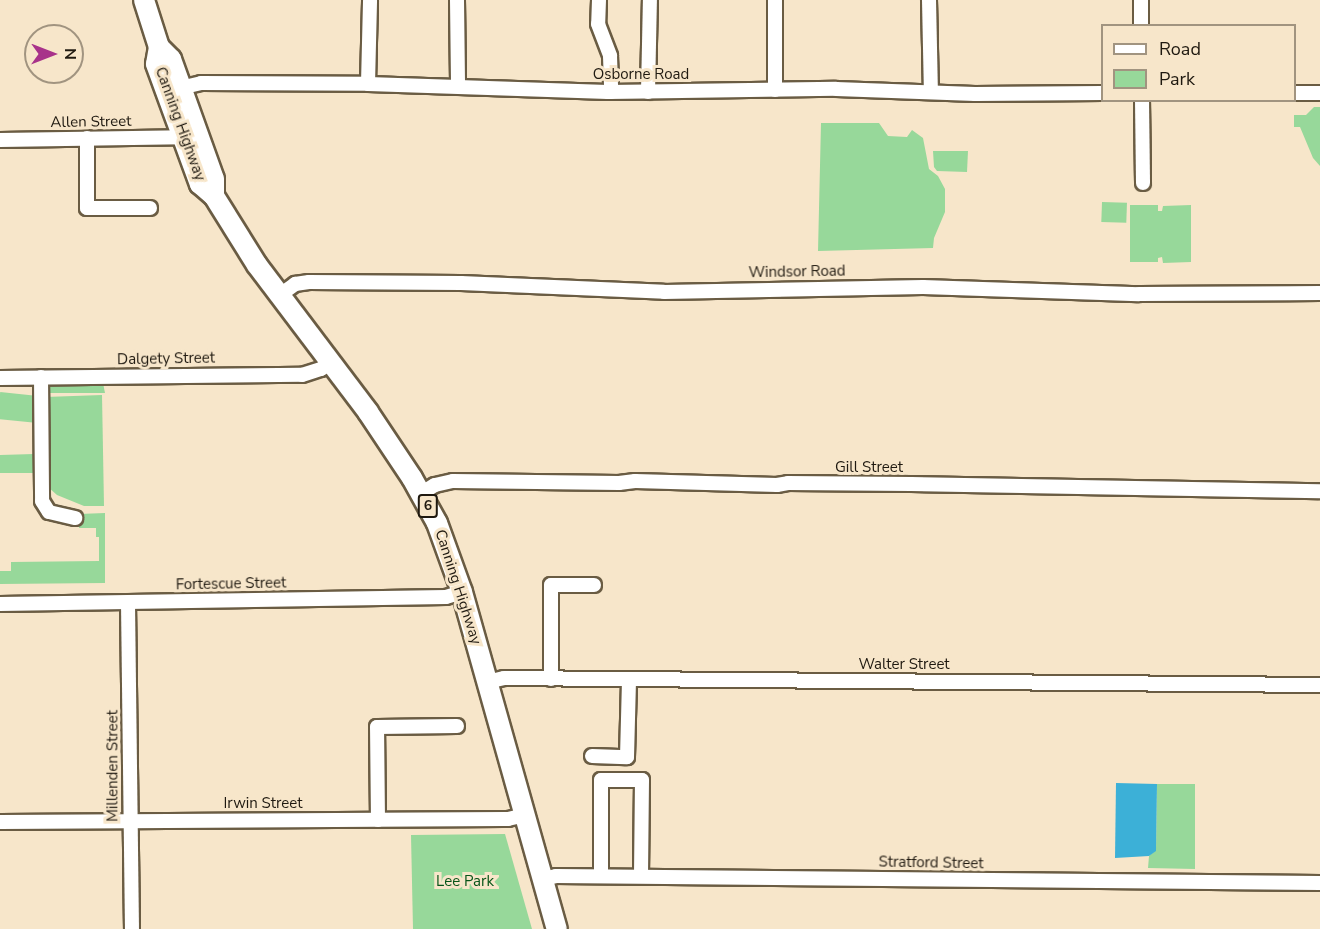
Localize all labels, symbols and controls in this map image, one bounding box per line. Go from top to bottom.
north arrow [24,24,84,84]
legend [1101,24,1296,102]
text: Road [1159,37,1201,61]
text: N [59,48,81,60]
street label: Canning Highway [151,65,209,183]
street label: Osborne Road [593,66,689,84]
text: Park [1159,67,1195,91]
street label: Allen Street [50,112,132,132]
street label: Windsor Road [748,262,846,282]
street label: Dalgety Street [117,349,215,369]
street label: Gill Street [835,459,903,477]
road number: 6 [418,495,438,517]
street label: Canning Highway [431,527,485,647]
street label: Fortescue Street [176,574,286,594]
street label: Walter Street [858,656,950,674]
street label: Millenden Street [104,710,122,822]
street label: Irwin Street [223,795,303,813]
street label: Stratford Street [878,853,984,873]
park label: Lee Park [436,873,494,891]

